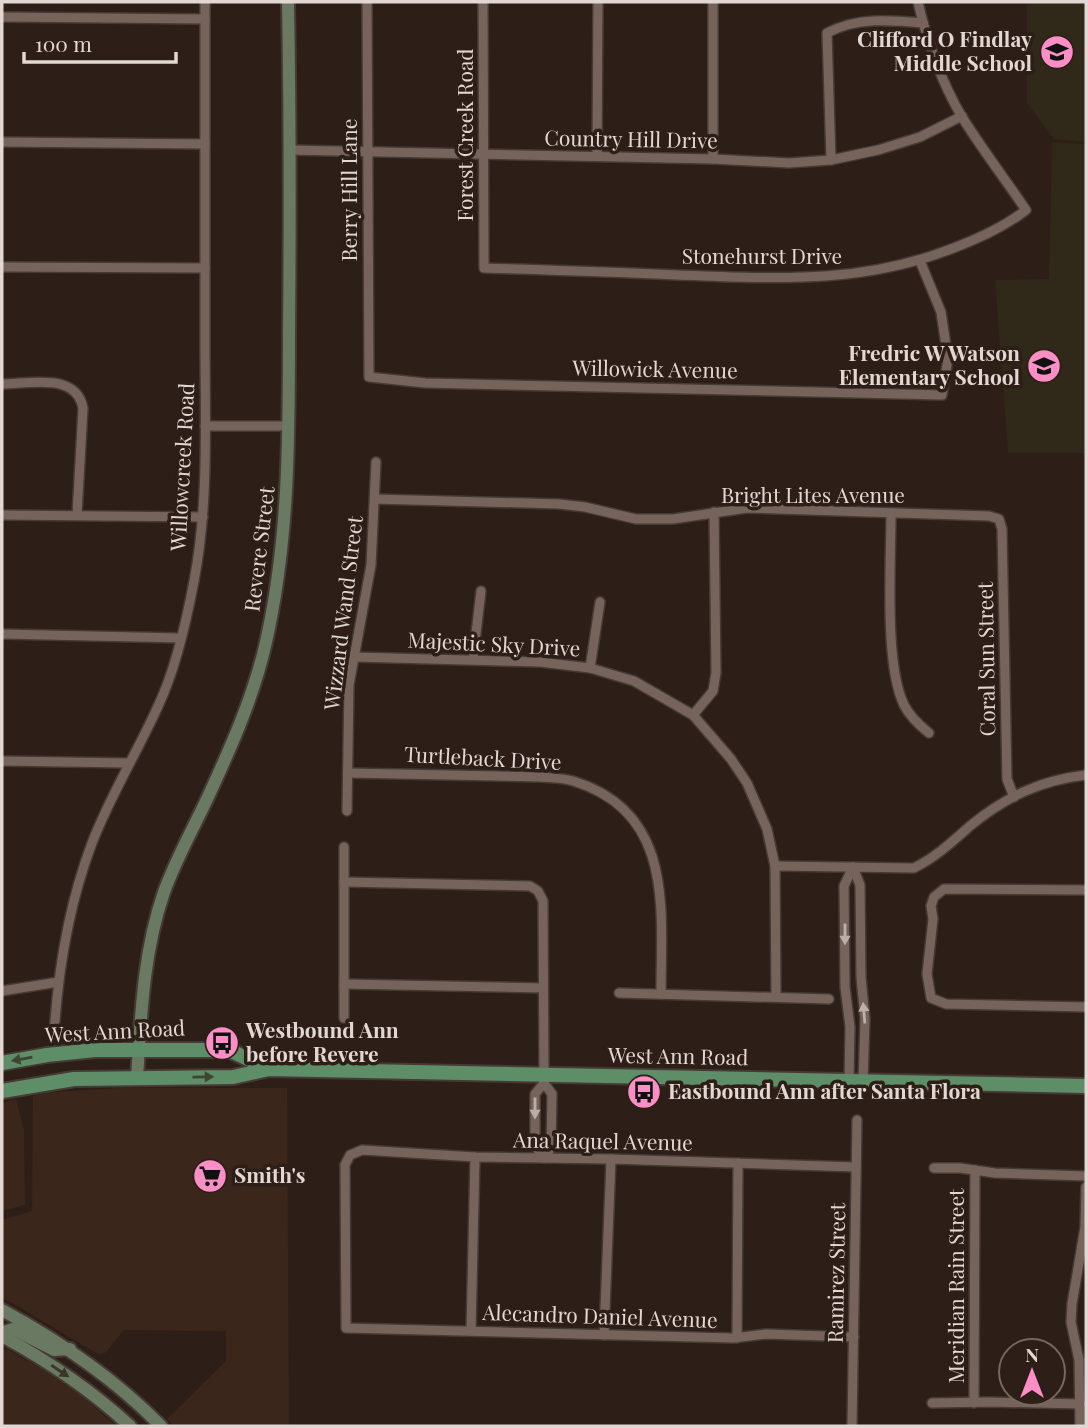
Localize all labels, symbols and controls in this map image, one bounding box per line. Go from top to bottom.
scale bar [24,21,177,65]
place label: Clifford O Findlay Middle School [857,24,1032,76]
text: 100 m [35,29,92,57]
school or university icon: Clifford O Findlay Middle School [1038,33,1076,71]
street label: Forest Creek Road [450,48,478,222]
street label: Berry Hill Lane [334,119,362,261]
street label: Country Hill Drive [544,122,718,154]
street label: Stonehurst Drive [682,241,842,269]
place label: Fredric W Watson Elementary School [839,338,1020,390]
school or university icon: Fredric W Watson Elementary School [1025,347,1063,385]
street label: Willowick Avenue [571,353,738,383]
street label: Willowcreek Road [163,382,199,553]
street label: Bright Lites Avenue [721,480,905,508]
street label: Revere Street [236,484,280,613]
street label: Wizzard Wand Street [316,513,368,712]
street label: Coral Sun Street [970,581,1000,737]
street label: Majestic Sky Drive [407,624,581,662]
street label: Turtleback Drive [404,739,562,775]
one-way arrow [839,923,851,945]
one-way arrow [858,1002,869,1024]
street label: West Ann Road [43,1012,186,1048]
place label: Westbound Ann before Revere [245,1015,399,1067]
bus stop icon: Westbound Ann before Revere [203,1024,241,1062]
street label: West Ann Road [607,1040,749,1070]
one-way arrow [11,1054,33,1065]
one-way arrow [193,1071,215,1083]
bus stop icon: Eastbound Ann after Santa Flora [625,1073,663,1111]
place label: Eastbound Ann after Santa Flora [668,1076,981,1104]
one-way arrow [529,1097,541,1119]
street label: Ana Raquel Avenue [512,1124,693,1156]
supermarket icon: Smith's [191,1157,229,1195]
place label: Smith's [234,1160,305,1188]
street label: Meridian Rain Street [941,1188,969,1383]
street label: Ramirez Street [820,1202,850,1343]
street label: Alecandro Daniel Avenue [481,1297,718,1333]
north arrow [997,1337,1067,1407]
text: N [1025,1341,1039,1367]
one-way arrow [51,1364,70,1377]

